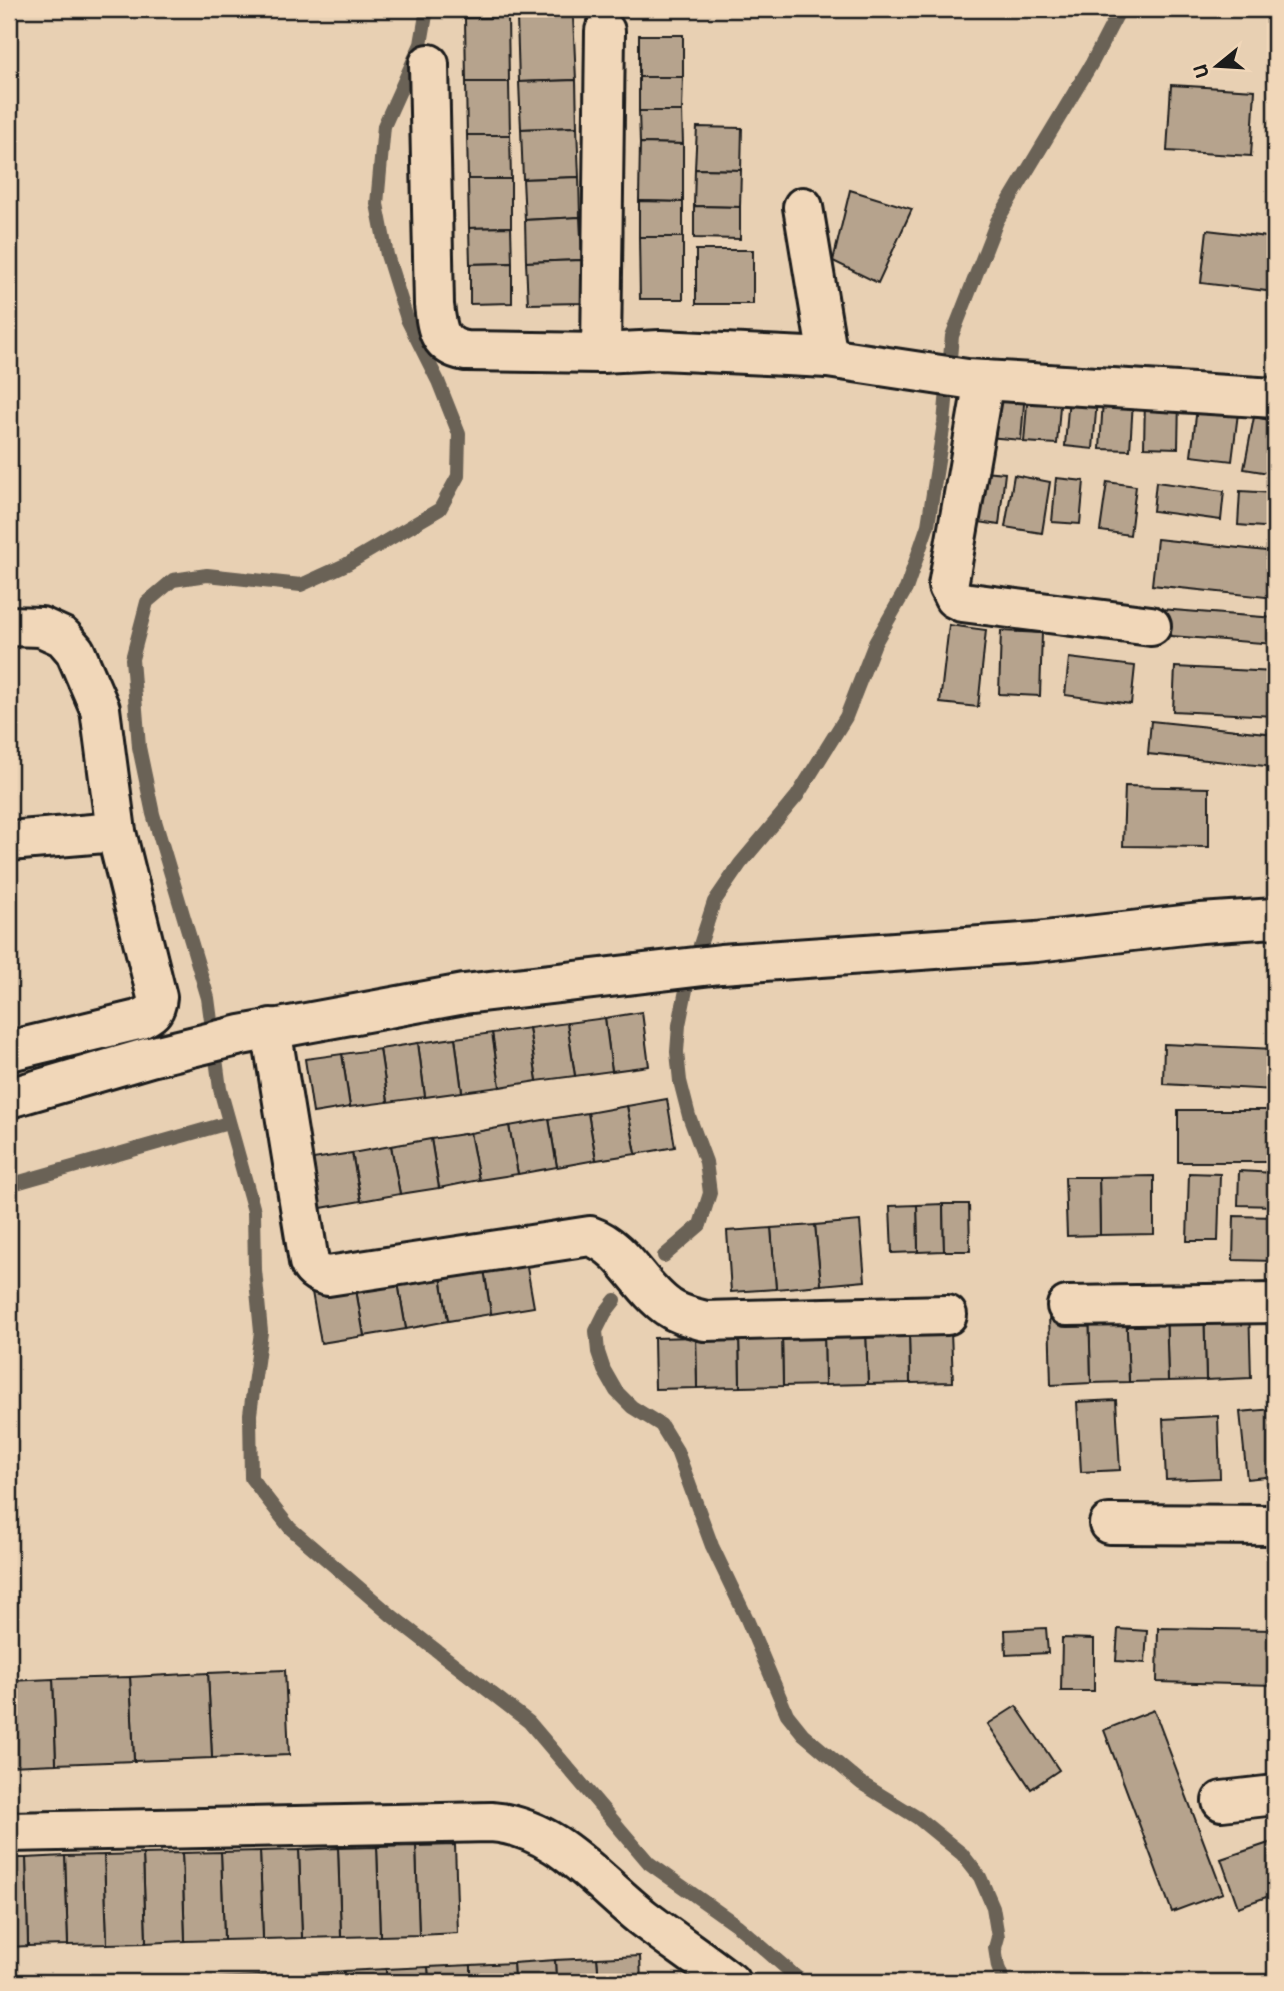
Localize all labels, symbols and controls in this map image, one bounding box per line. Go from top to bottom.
north arrow [1182,32,1252,102]
text: U [1186,61,1214,82]

